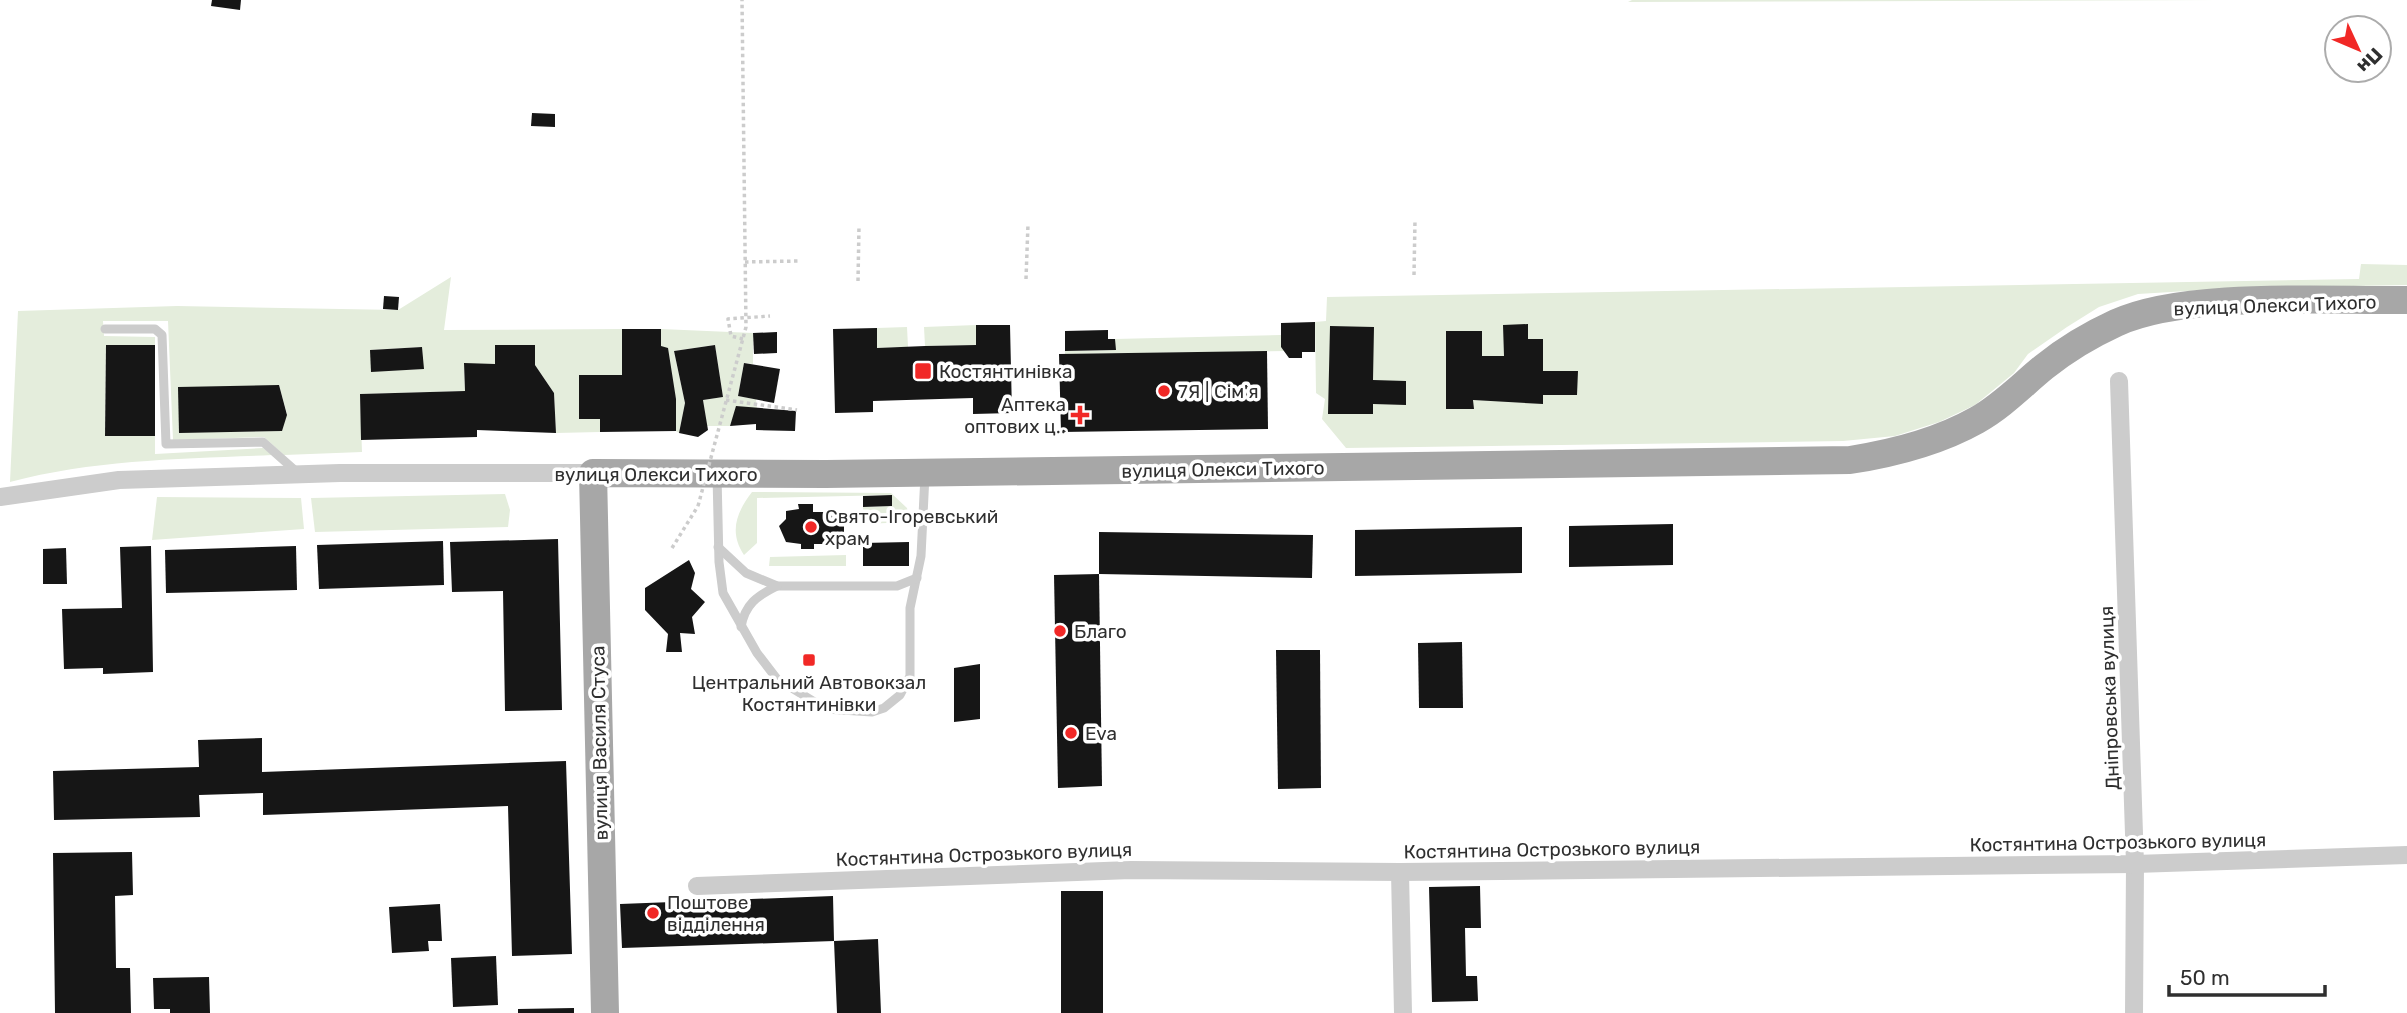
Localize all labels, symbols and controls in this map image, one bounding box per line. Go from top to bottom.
north arrow [2323,14,2393,84]
text: Пн [2352,43,2387,78]
street label: вулиця Олекси Тихого [2173,290,2377,321]
place label: Костянтинівка [939,360,1072,383]
marker: Костянтинівка [913,361,933,381]
place label: 7Я | Сім'я [1178,380,1259,403]
marker: 7Я | Сім'я [1156,383,1172,399]
place label: Аптека оптових ц‥ [964,393,1066,438]
marker: Аптека оптових ц‥ [1072,407,1088,423]
street label: вулиця Олекси Тихого [1121,456,1325,483]
street label: вулиця Олекси Тихого [554,463,758,486]
place label: Свято-Ігоревський храм [825,505,998,550]
marker: Свято-Ігоревський храм [803,519,819,535]
street label: Дніпровська вулиця [2095,606,2124,790]
place label: Благо [1074,620,1127,643]
marker: Благо [1052,623,1068,639]
street label: вулиця Василя Стуса [586,646,613,840]
marker: Центральний Автовокзал Костянтинівки [801,652,817,668]
place label: Центральний Автовокзал Костянтинівки [692,671,926,716]
place label: Eva [1085,722,1117,745]
marker: Eva [1063,725,1079,741]
street label: Костянтина Острозького вулиця [1970,828,2266,857]
street label: Костянтина Острозького вулиця [1404,835,1700,864]
street label: Костянтина Острозького вулиця [835,838,1133,871]
place label: Поштове відділення [667,891,765,936]
marker: Поштове відділення [645,905,661,921]
scale bar [2169,954,2325,998]
text: 50 m [2180,965,2230,990]

